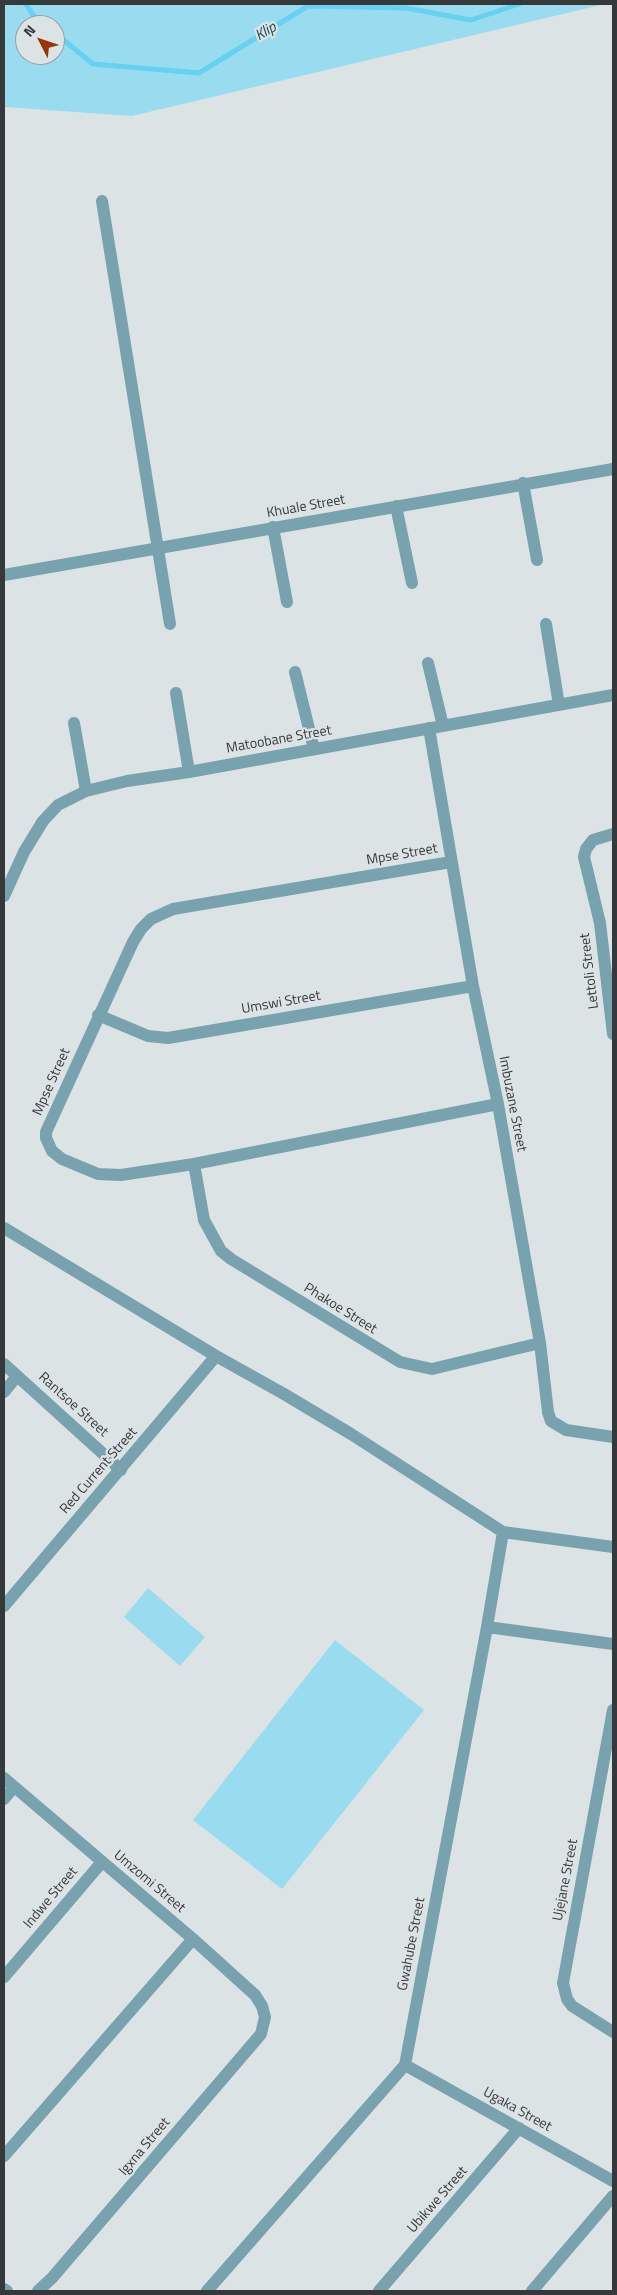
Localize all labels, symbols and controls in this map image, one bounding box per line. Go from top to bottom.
north arrow [15,15,65,65]
water label: Klip [252,19,280,45]
text: N [18,20,40,41]
street label: Khuale Street [265,492,347,522]
street label: Matoobane Street [225,722,333,758]
street label: Mpse Street [365,840,439,870]
street label: Lettoli Street [577,932,603,1010]
street label: Umswi Street [240,988,322,1018]
street label: Mpse Street [30,1046,74,1118]
street label: Imbuzane Street [494,1055,530,1153]
street label: Phakoe Street [300,1280,380,1338]
street label: Rantsoe Street [35,1369,111,1441]
street label: Red Current Street [57,1424,141,1518]
street label: Ujejane Street [550,1838,582,1922]
street label: Umzomi Street [110,1847,188,1917]
street label: Indwe Street [20,1864,82,1932]
street label: Gwahube Street [395,1896,429,1992]
street label: Ugaka Street [480,2084,554,2136]
street label: Igxna Street [116,2115,174,2179]
street label: Ubikwe Street [404,2163,472,2237]

